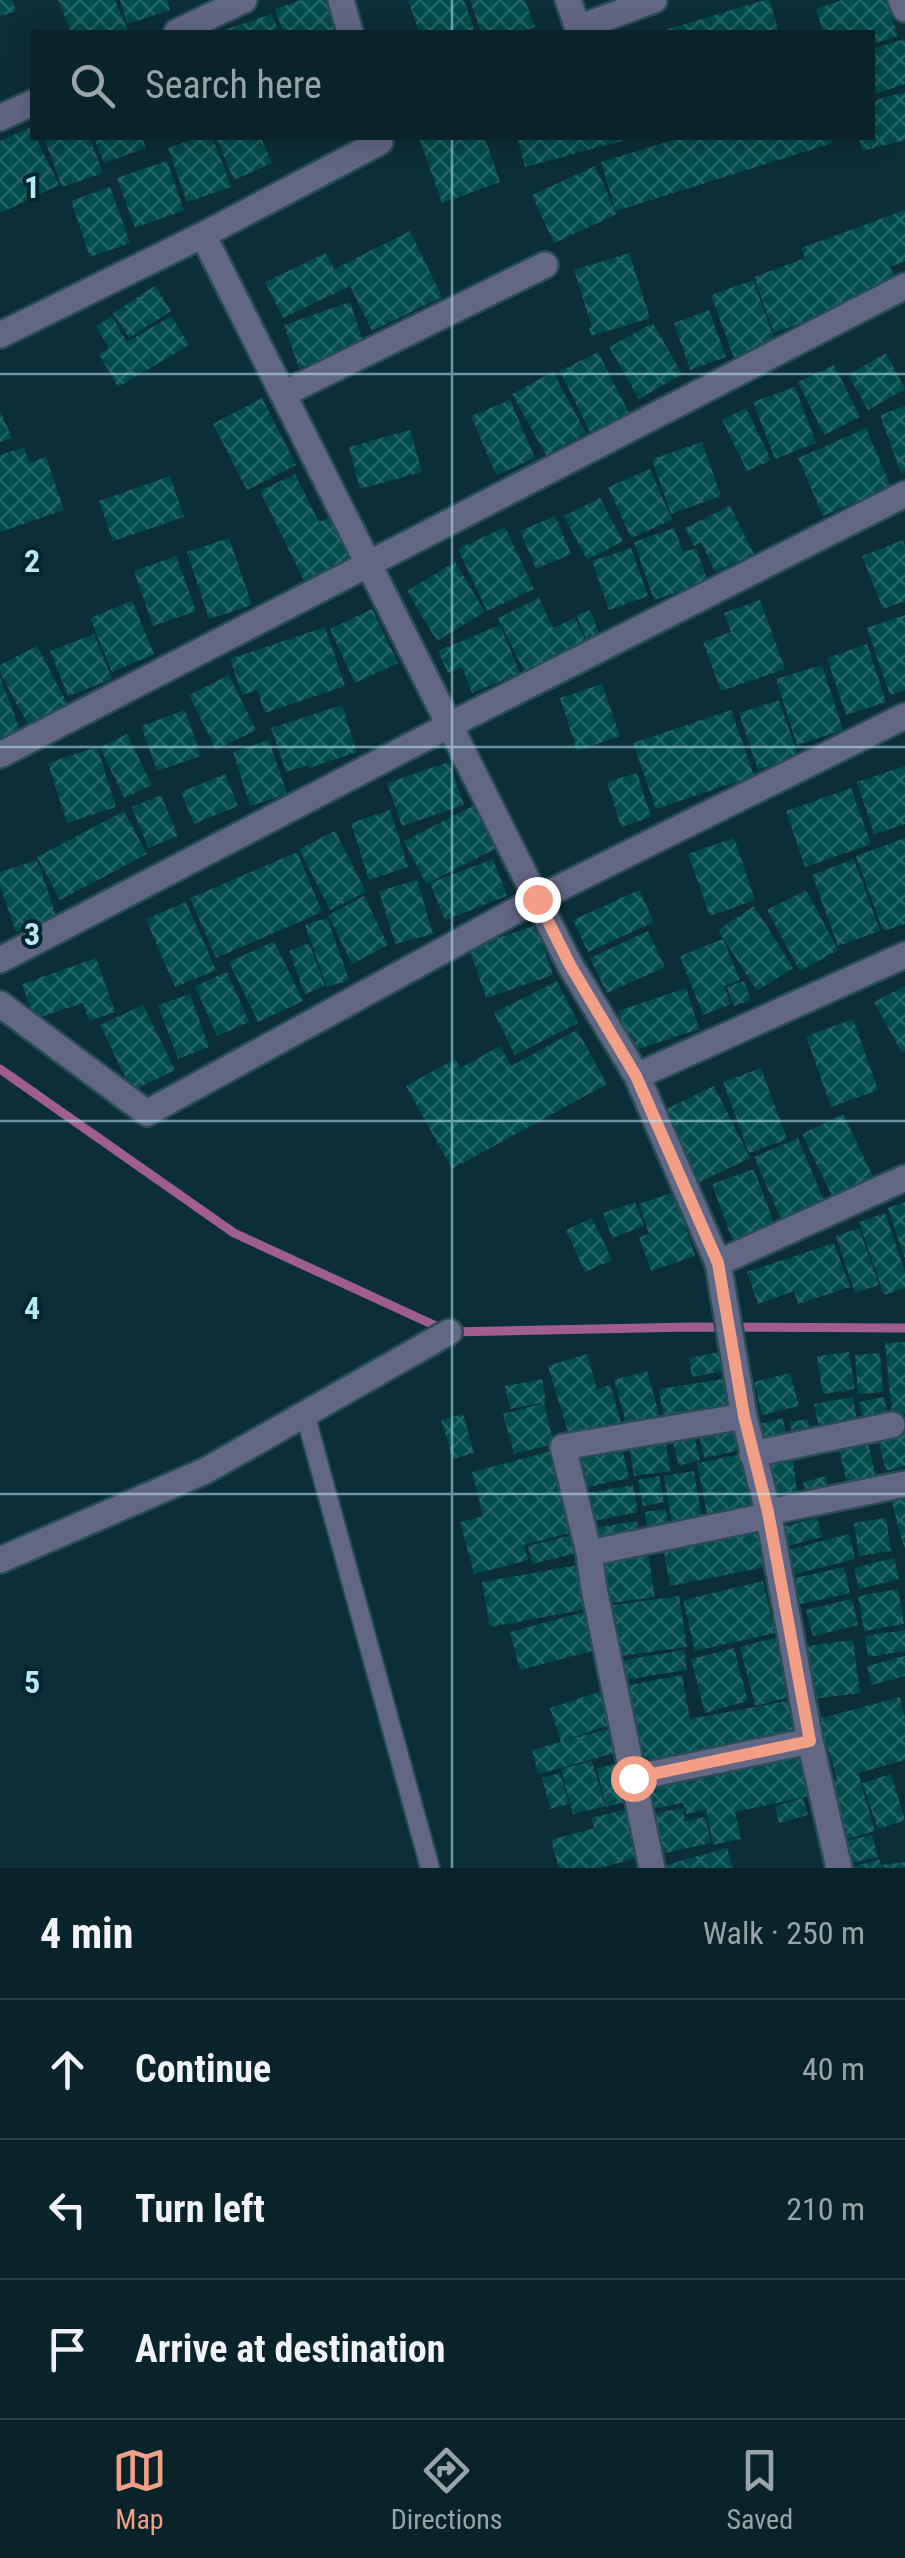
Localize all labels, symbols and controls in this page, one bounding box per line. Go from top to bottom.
search box [30,30,875,140]
icon: search [65,58,120,113]
text: Search here [145,63,322,107]
text: 1 [24,168,40,206]
text: 2 [24,542,40,580]
route end [515,877,561,923]
text: 3 [24,915,40,953]
text: 4 [24,1289,40,1327]
text: 5 [24,1663,40,1701]
route start [611,1756,657,1802]
text: 4 min [40,1909,133,1958]
text: Walk · 250 m [703,1914,865,1952]
icon: ahead [40,2042,95,2097]
text: Continue [135,2047,271,2091]
text: 40 m [802,2050,865,2088]
icon: left [40,2182,95,2237]
text: Turn left [135,2187,265,2231]
text: 210 m [786,2190,865,2228]
icon: arrive [40,2322,95,2377]
text: Arrive at destination [135,2327,445,2371]
tab: Map [112,2443,167,2536]
tab: Directions [391,2443,503,2536]
tab: Saved [726,2443,793,2536]

